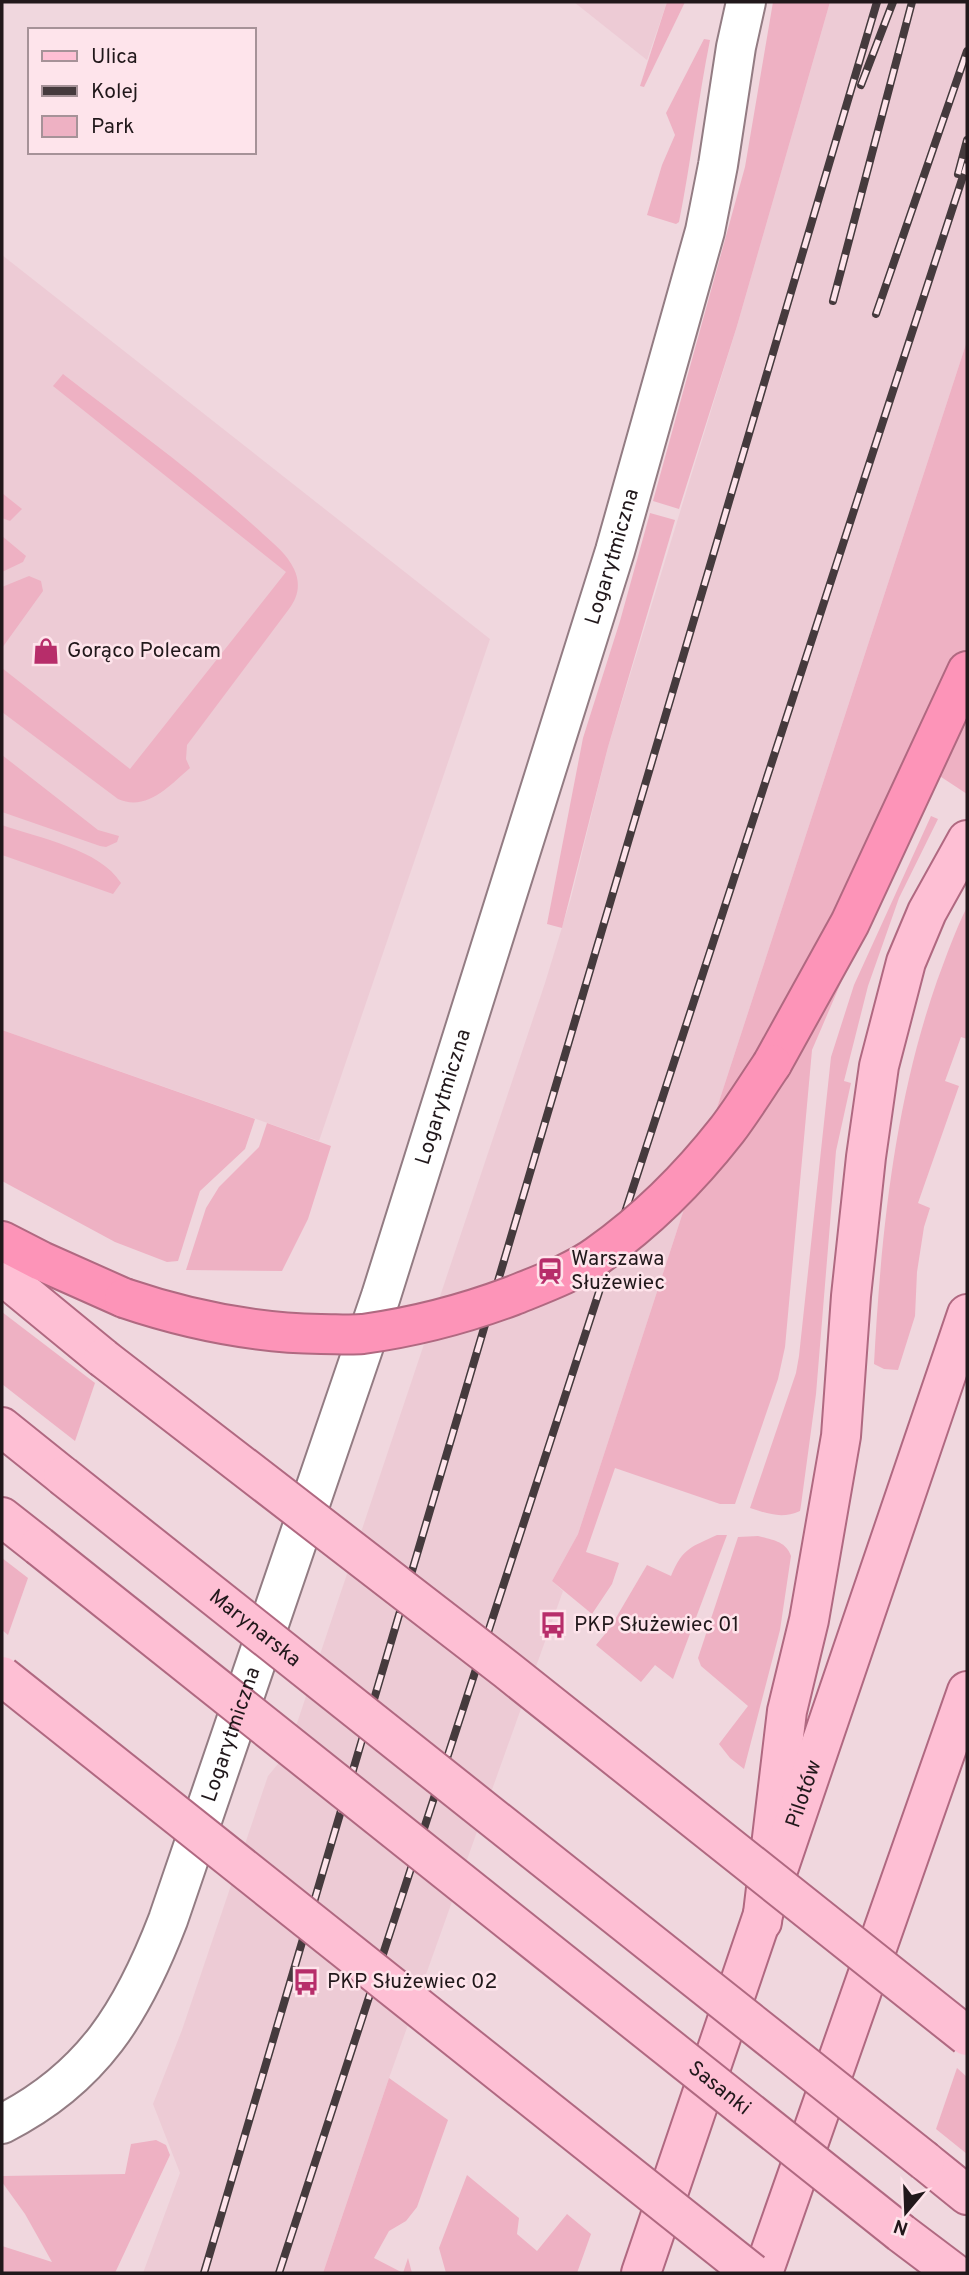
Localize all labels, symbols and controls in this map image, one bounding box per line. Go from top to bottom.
legend [28,28,256,154]
text: Ulica [91,44,138,71]
text: Kolej [91,79,138,106]
text: Park [91,114,134,141]
street label: Logarytmiczna [579,486,645,628]
shop icon: Gorąco Polecam [31,636,61,666]
place label: Gorąco Polecam [67,638,221,665]
street label: Logarytmiczna [410,1026,478,1168]
place label: Warszawa Służewiec [571,1246,665,1297]
station icon: Warszawa Służewiec [535,1256,565,1286]
street label: Marynarska [203,1584,306,1673]
bus stop icon: PKP Służewiec 01 [538,1610,568,1640]
place label: PKP Służewiec 01 [574,1612,739,1639]
street label: Logarytmiczna [196,1664,267,1806]
street label: Pilotów [780,1756,828,1831]
bus stop icon: PKP Służewiec 02 [291,1967,321,1997]
place label: PKP Służewiec 02 [327,1969,497,1996]
street label: Sasanki [682,2055,756,2122]
north arrow [871,2177,941,2247]
text: N [891,2213,911,2240]

